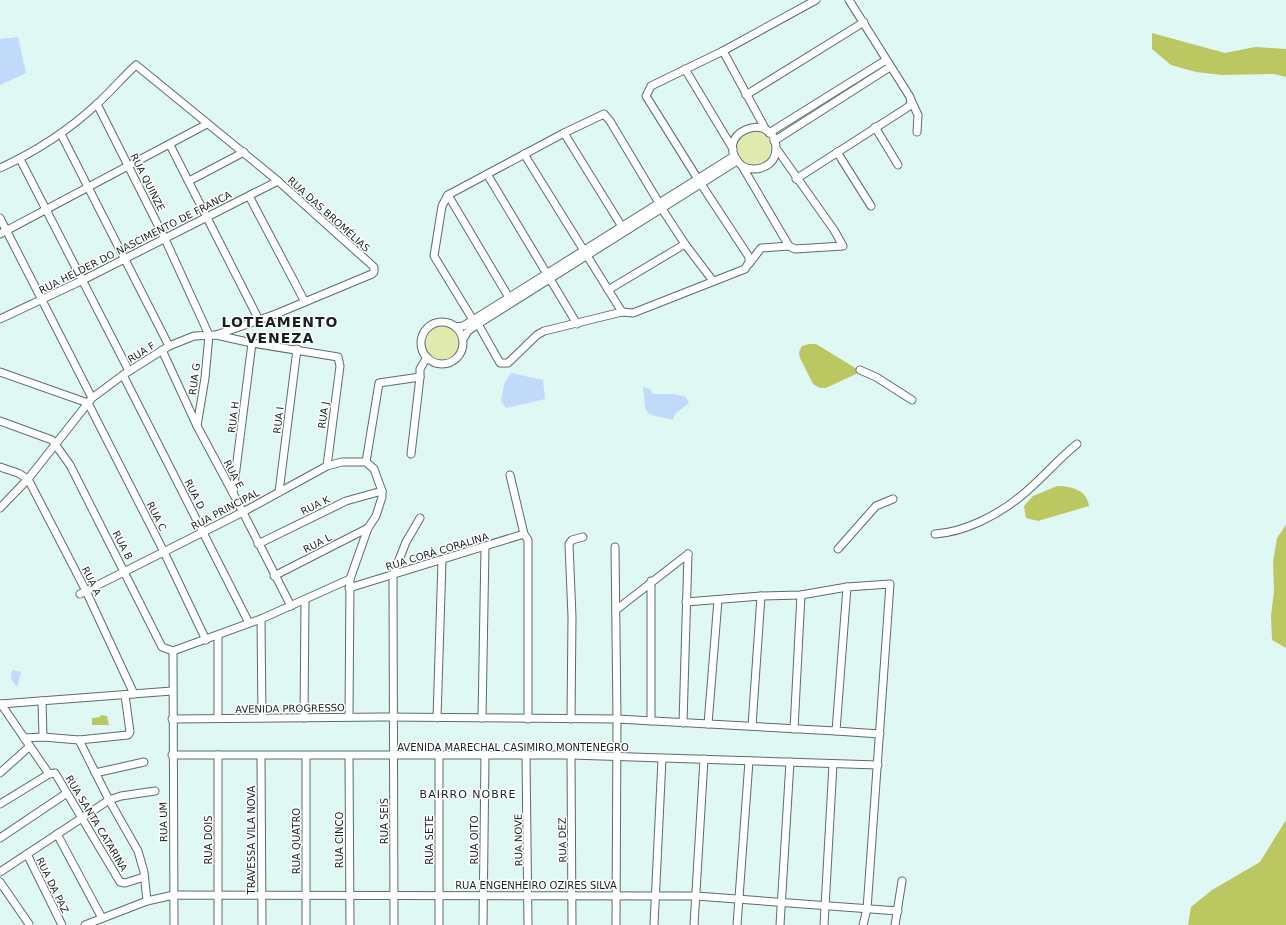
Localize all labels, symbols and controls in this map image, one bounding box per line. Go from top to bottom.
street label: RUA QUINZE [128,152,167,213]
street label: RUA DAS BROMÉLIAS [285,174,373,254]
street label: RUA HELDER DO NASCIMENTO DE FRANCA [37,189,233,296]
district label: LOTEAMENTO VENEZA [222,314,338,346]
street label: RUA F [126,340,157,365]
street label: RUA G [187,362,202,396]
street label: RUA H [226,401,241,434]
street label: RUA J [316,401,331,429]
street label: RUA I [271,406,286,434]
street label: RUA E [222,458,246,490]
street label: RUA D [182,477,207,511]
street label: RUA PRINCIPAL [189,487,261,532]
street label: RUA K [299,494,332,517]
street label: RUA C [145,500,169,533]
street label: RUA B [110,529,135,562]
street label: RUA CORÁ CORALINA [384,530,490,572]
street label: RUA L [301,532,333,555]
street label: RUA A [80,565,103,598]
street label: AVENIDA PROGRESSO [235,702,345,715]
street label: AVENIDA MARECHAL CASIMIRO MONTENEGRO [397,742,629,753]
street label: RUA SANTA CATARINA [64,773,130,873]
street label: TRAVESSA VILA NOVA [246,785,257,895]
district label: BAIRRO NOBRE [420,788,516,801]
street label: RUA SEIS [379,798,390,844]
street label: RUA UM [158,802,169,842]
street label: RUA QUATRO [291,808,302,874]
street label: RUA CINCO [334,812,345,868]
street label: RUA NOVE [513,814,524,866]
street label: RUA DOIS [203,815,214,865]
street label: RUA SETE [424,815,435,865]
street label: RUA OITO [469,815,480,865]
street label: RUA DEZ [557,817,568,863]
street label: RUA DA PAZ [34,855,71,915]
street label: RUA ENGENHEIRO OZIRES SILVA [455,880,617,891]

